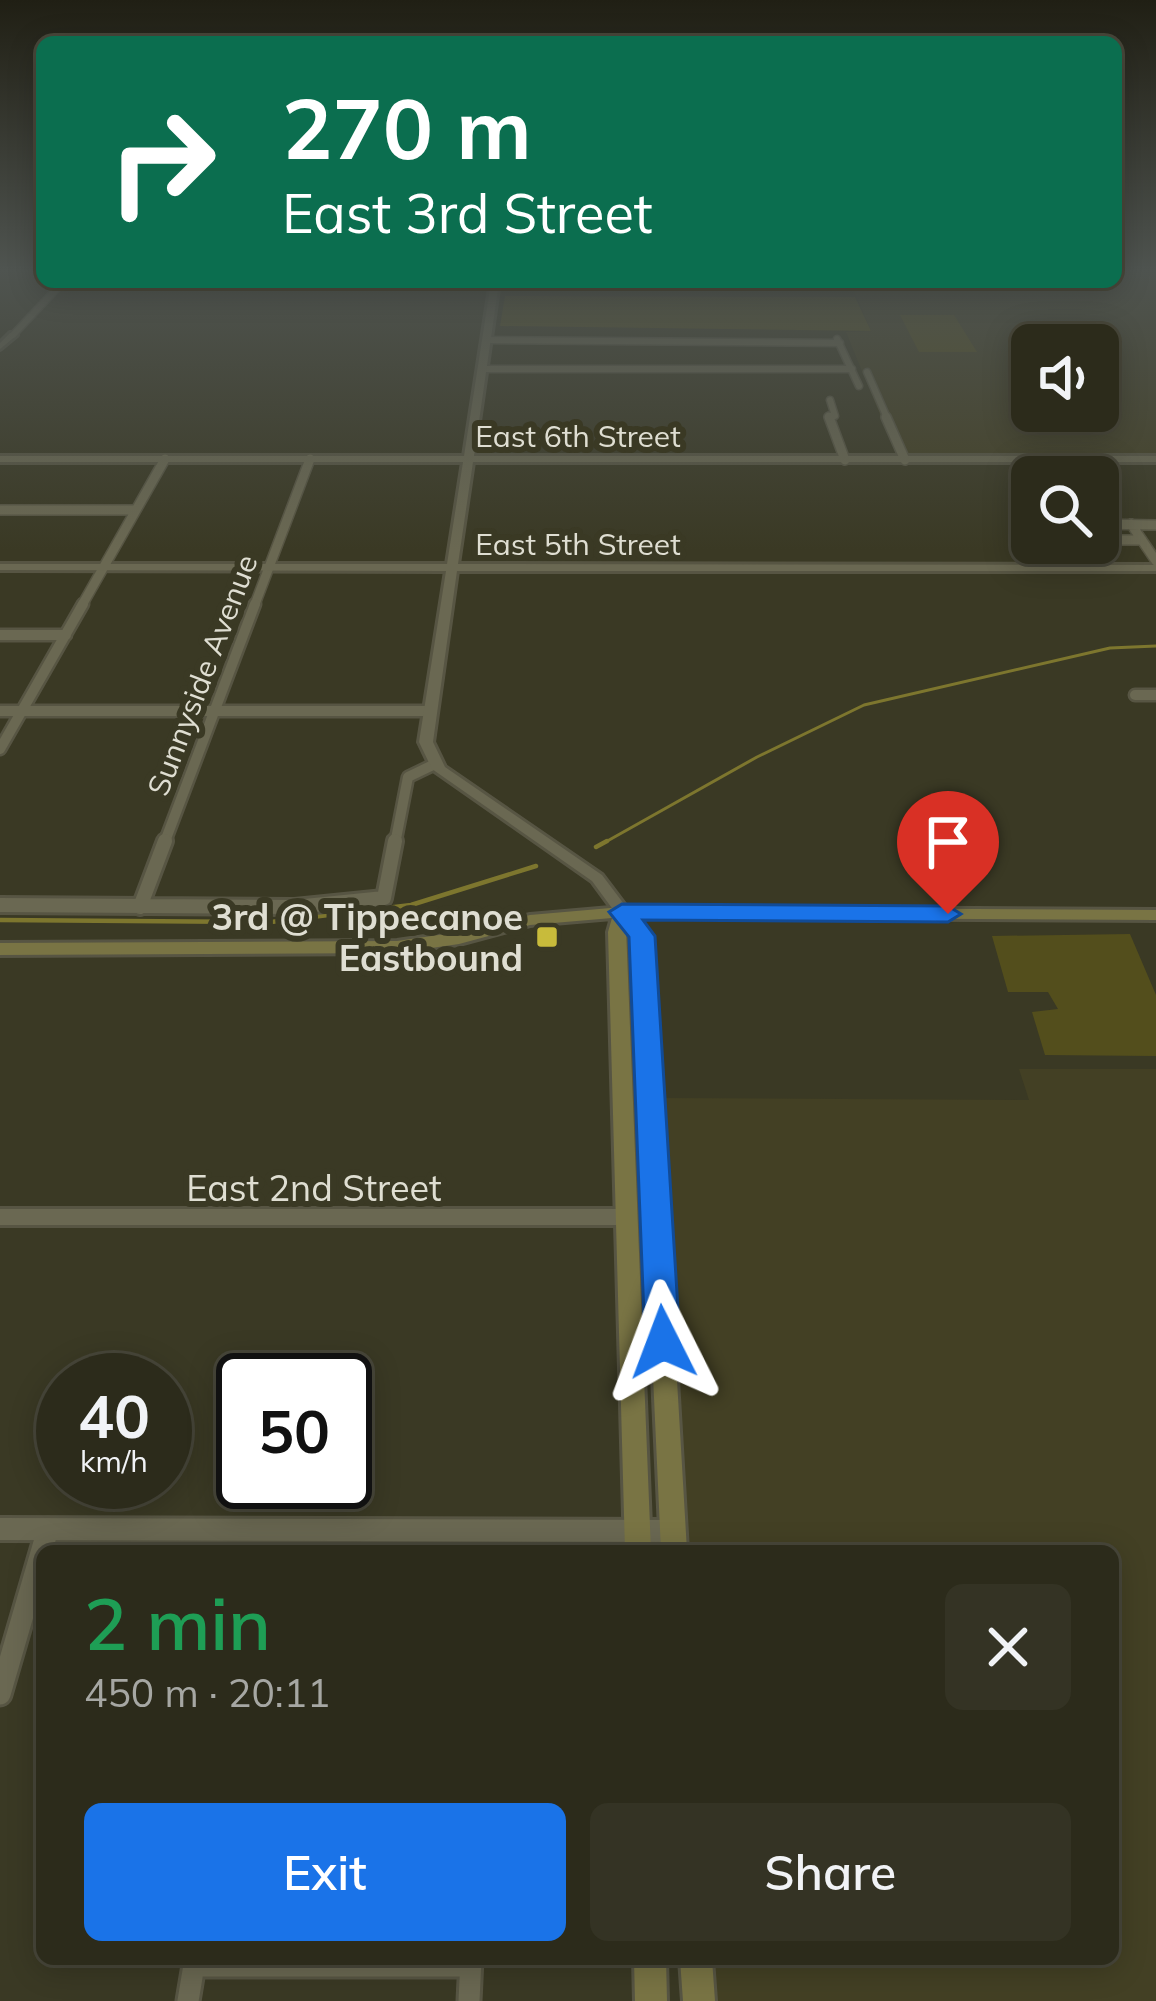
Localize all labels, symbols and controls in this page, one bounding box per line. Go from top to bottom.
text: 270 m [282,75,532,180]
icon: right [84,84,240,240]
text: East 3rd Street [282,179,653,247]
map controls [1011,324,1119,564]
button: sound [1011,324,1119,432]
street label: East 6th Street [475,417,681,455]
button: search [1011,456,1119,564]
street label: East 5th Street [475,525,681,563]
street label: Sunnyside Avenue [139,549,265,801]
pin [897,791,999,914]
icon: arrive [915,809,981,875]
place label: 3rd @ Tippecanoe Eastbound [212,894,523,980]
marker: 3rd @ Tippecanoe Eastbound [534,924,560,950]
street label: East 2nd Street [186,1165,442,1210]
position arrow [600,1279,726,1405]
speed limit sign: 50 [216,1353,372,1509]
text: 40 [78,1378,150,1453]
text: km/h [80,1442,148,1480]
text: 2 min [84,1578,271,1668]
button: close [945,1584,1071,1710]
text: 450 m · 20:11 [84,1668,330,1717]
button: Exit [84,1803,566,1941]
button: Share [590,1803,1071,1941]

